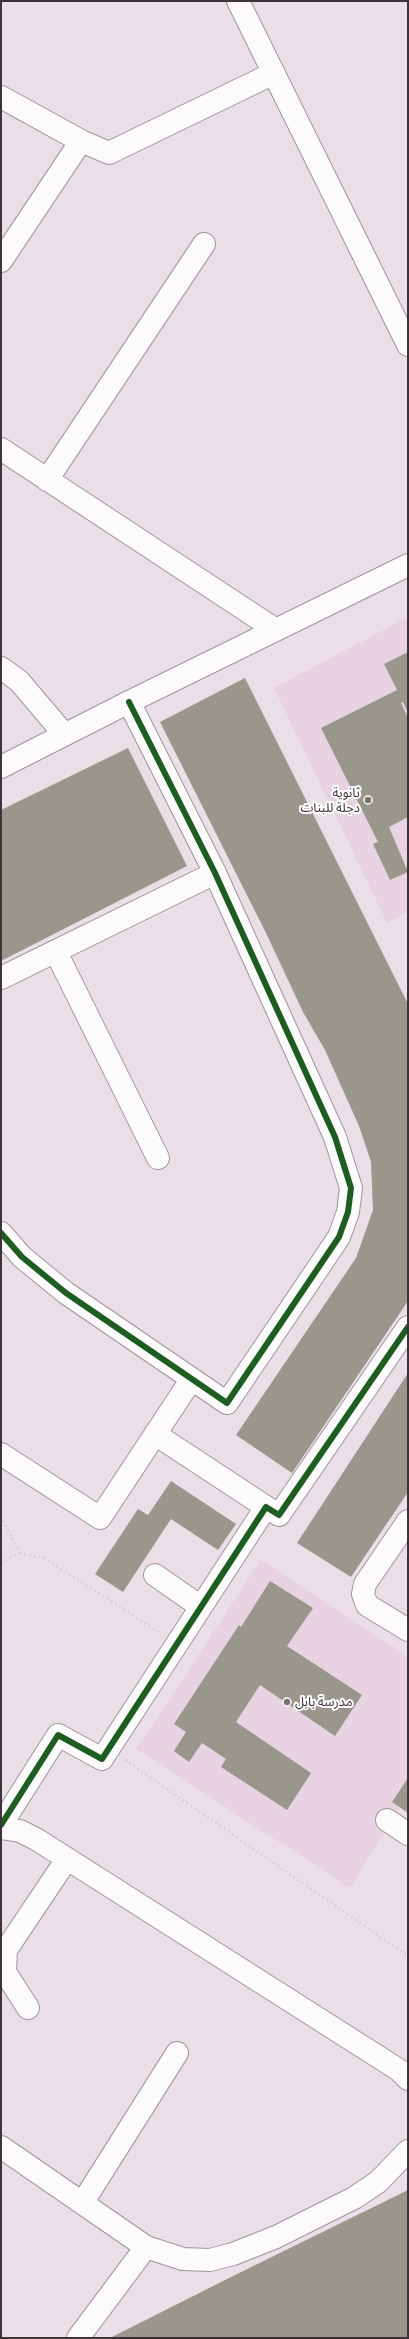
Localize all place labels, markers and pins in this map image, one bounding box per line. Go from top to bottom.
place label: ثانوية دجلة للبنات [300,785,360,816]
marker: ثانوية دجلة للبنات [363,795,373,805]
place label: مدرسة بابل [295,1694,352,1710]
marker: مدرسة بابل [282,1697,292,1707]

